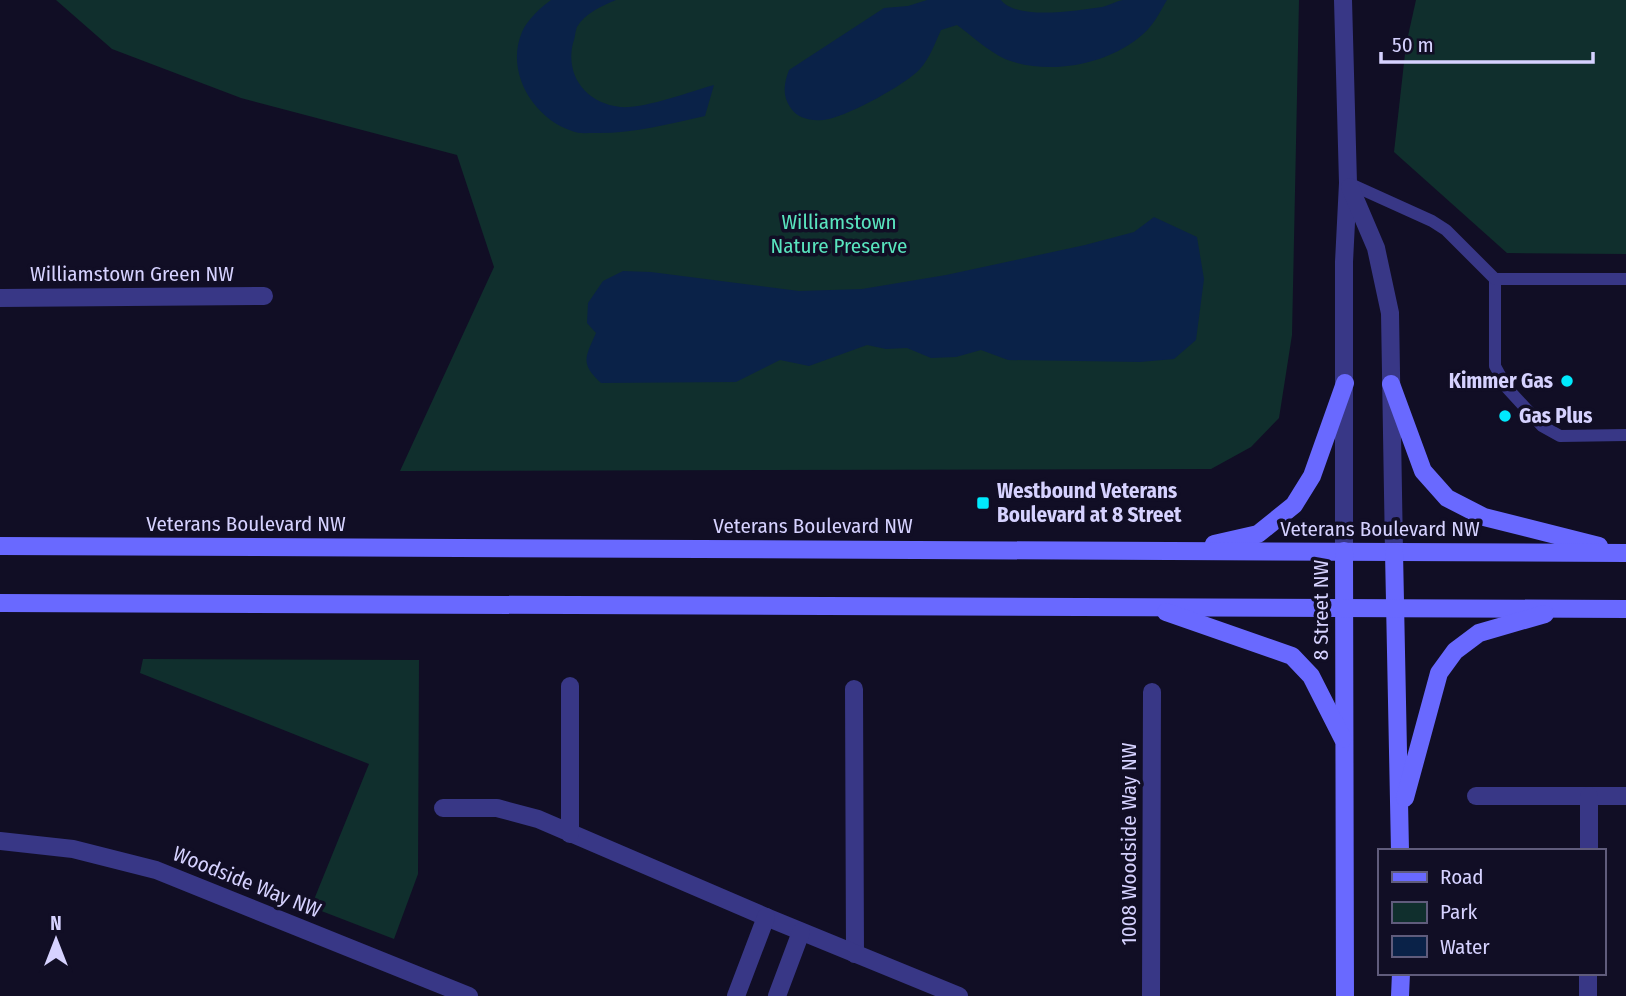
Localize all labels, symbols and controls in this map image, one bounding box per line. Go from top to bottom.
scale bar [1381,21,1593,65]
text: 50 m [1392,32,1434,58]
park label: Williamstown Nature Preserve [771,209,907,259]
street label: Williamstown Green NW [30,261,234,287]
place label: Kimmer Gas [1449,368,1553,394]
marker: Kimmer Gas [1559,373,1575,389]
place label: Gas Plus [1519,403,1592,429]
marker: Gas Plus [1497,408,1513,424]
place label: Westbound Veterans Boulevard at 8 Street [997,478,1182,528]
marker: Westbound Veterans Boulevard at 8 Street [975,495,991,511]
street label: Veterans Boulevard NW [146,511,346,537]
street label: Veterans Boulevard NW [713,513,913,539]
street label: Veterans Boulevard NW [1280,516,1480,542]
street label: 8 Street NW [1308,559,1334,660]
street label: 1008 Woodside Way NW [1116,742,1142,946]
street label: Woodside Way NW [169,840,325,924]
legend [1378,849,1605,975]
text: Road [1440,864,1484,890]
text: Park [1440,899,1478,925]
north arrow [21,905,91,975]
text: N [50,912,62,935]
text: Water [1440,934,1490,960]

